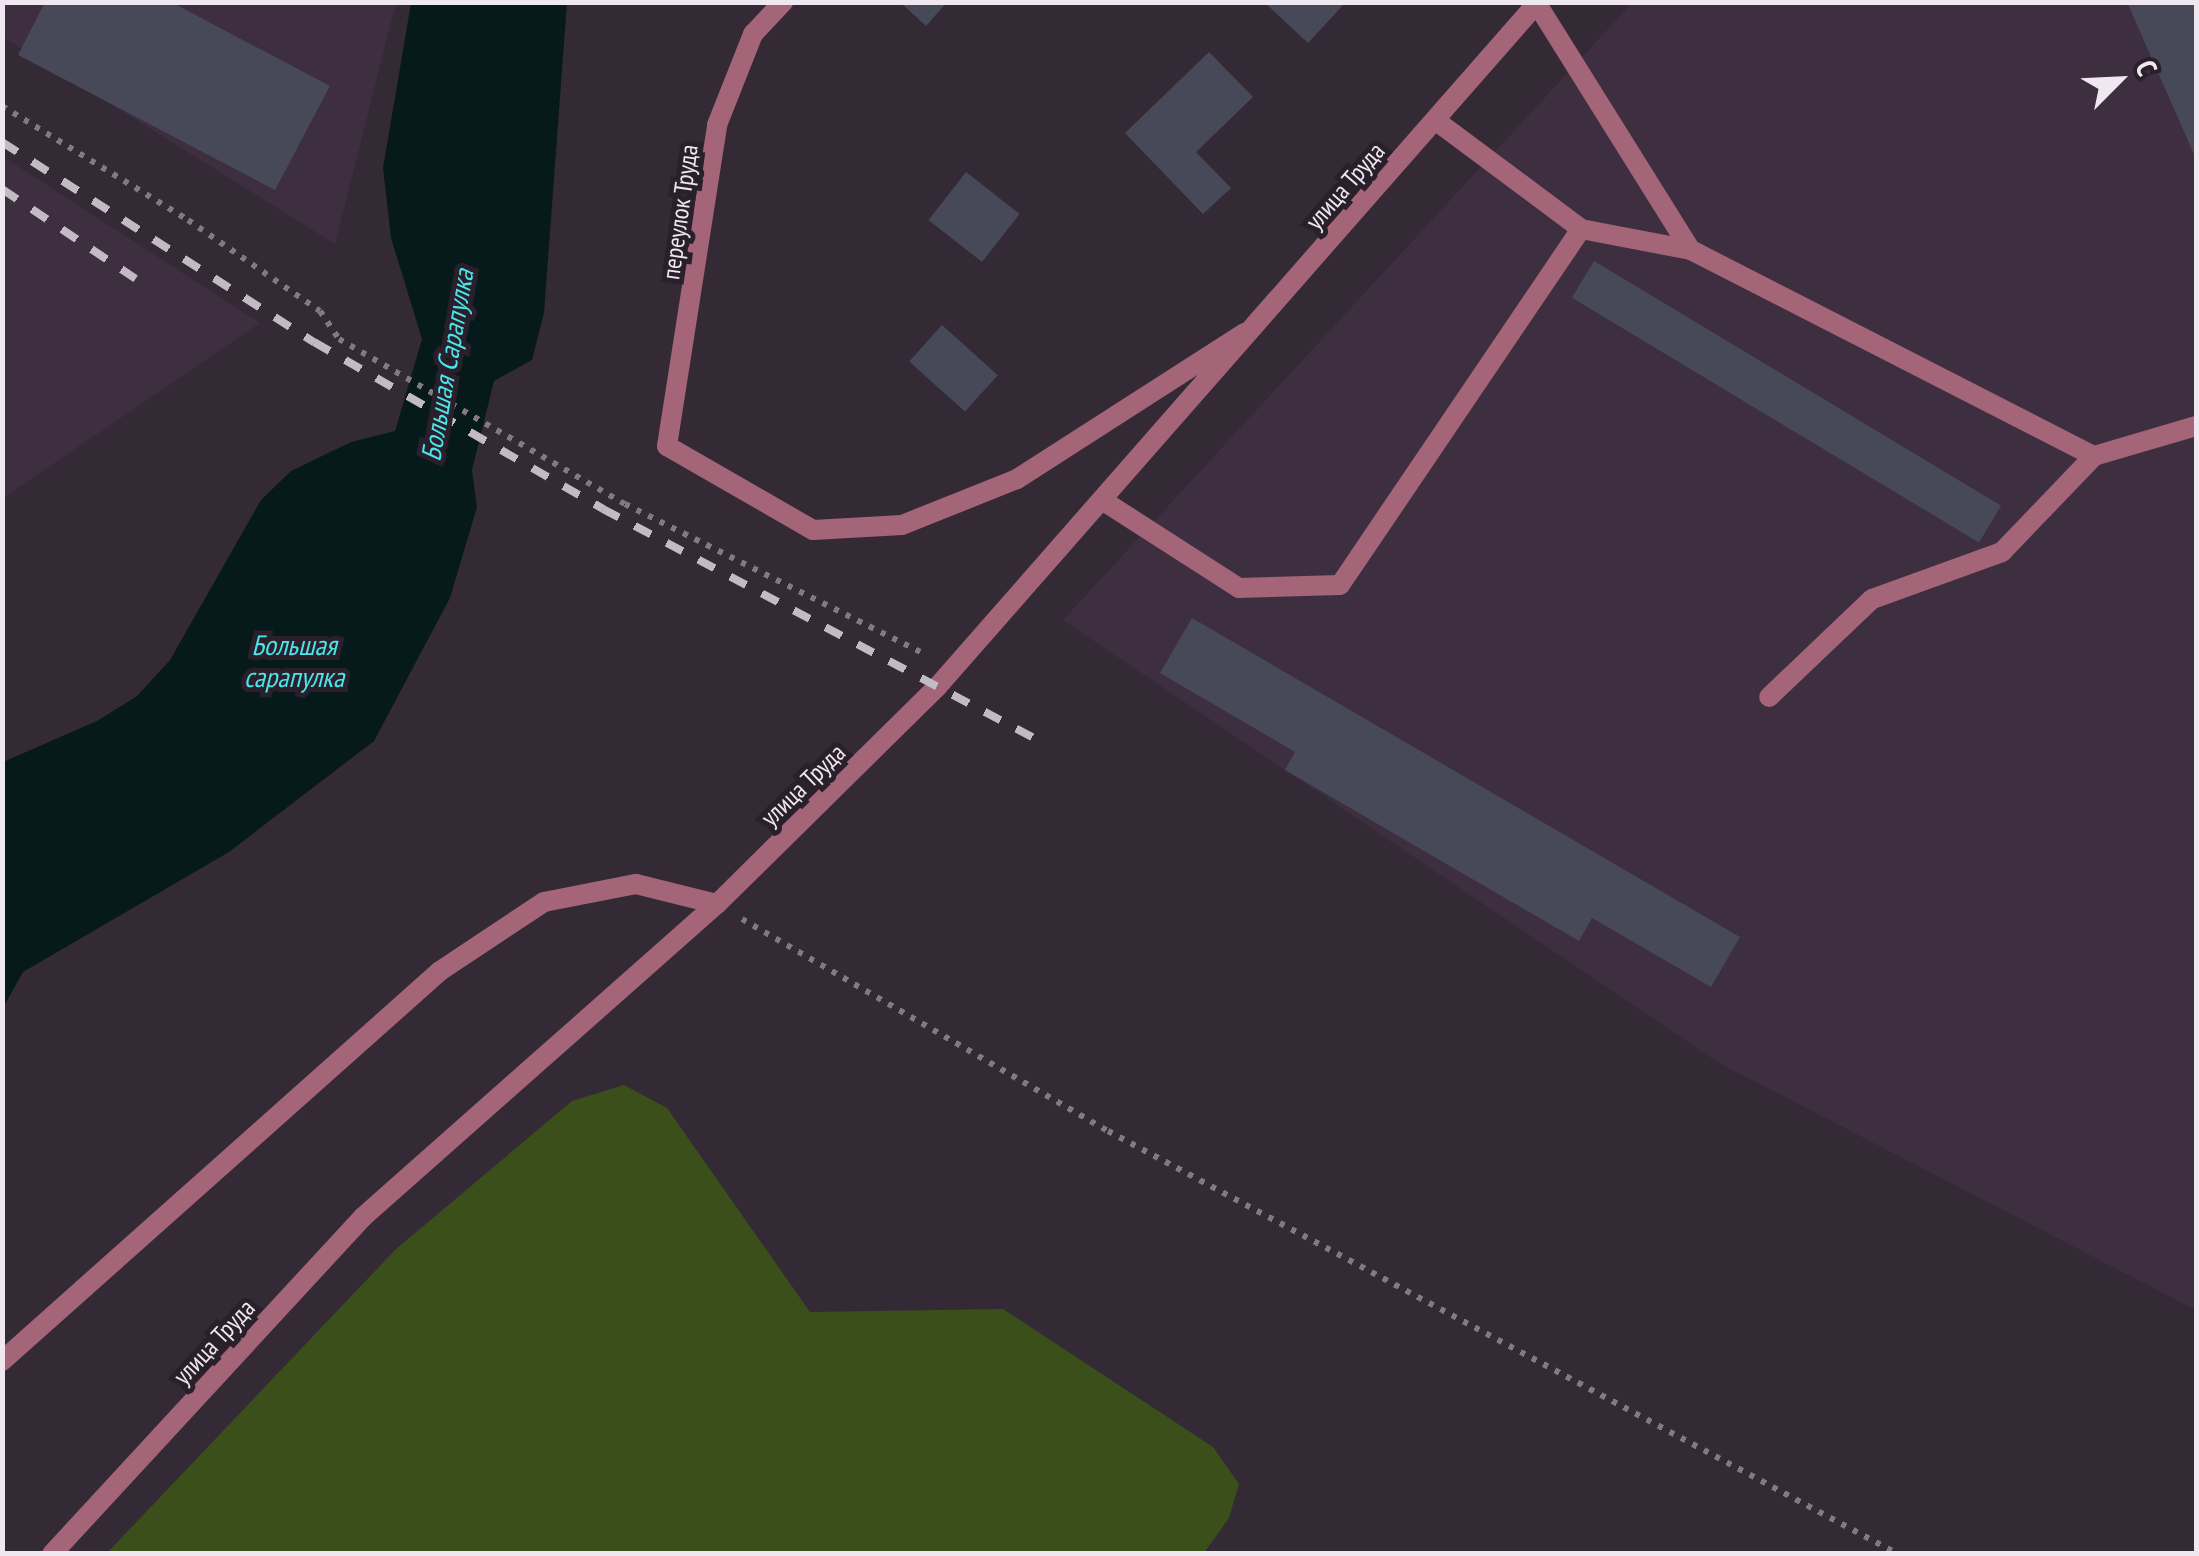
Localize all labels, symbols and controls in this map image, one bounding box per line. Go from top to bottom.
north arrow [2069,30,2169,130]
text: С [2127,54,2166,81]
street label: улица Труда [1299,136,1391,236]
street label: переулок Труда [656,142,704,282]
water label: Большая Сарапулка [414,266,480,464]
water label: Большая сарапулка [244,628,344,694]
street label: улица Труда [754,737,852,833]
street label: улица Труда [167,1293,261,1391]

